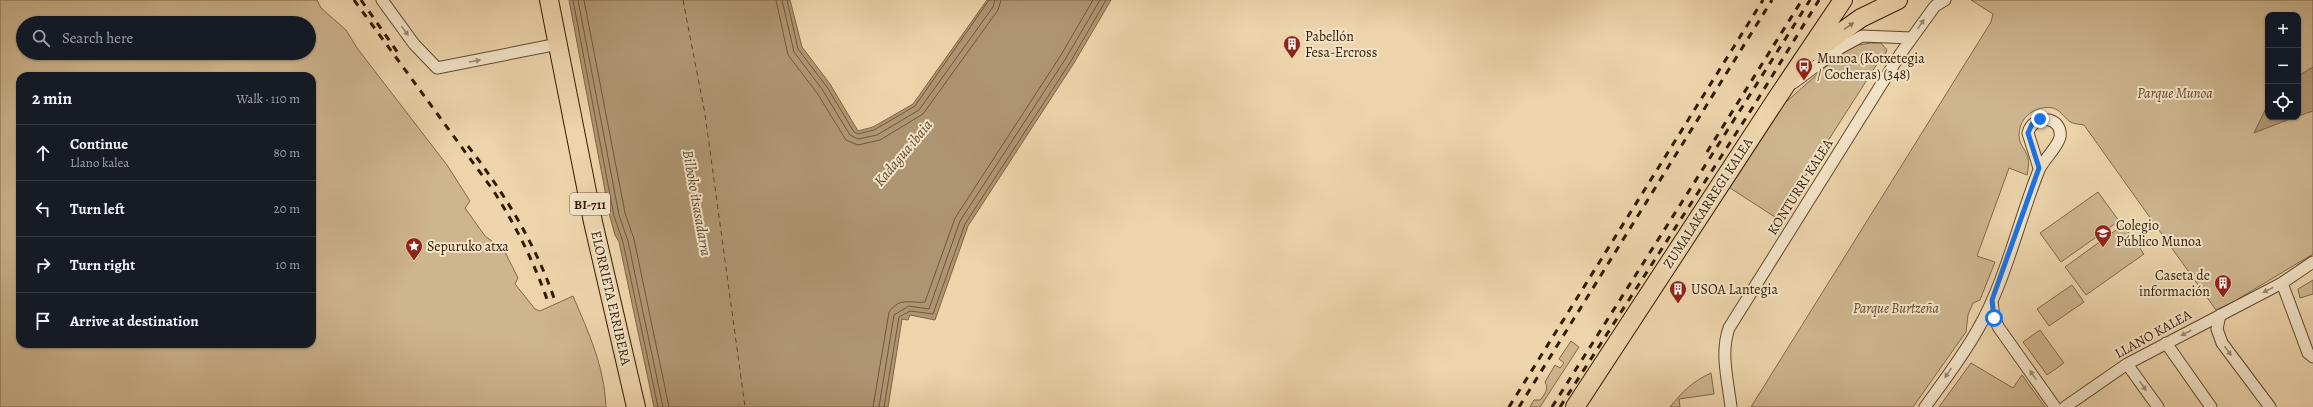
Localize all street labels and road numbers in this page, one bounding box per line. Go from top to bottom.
street label: ZUMALAKARREGI KALEA [1659,133,1758,272]
street label: KONTURRI KALEA [1763,135,1838,239]
road number: BI-711 [570,193,610,215]
street label: ELORRIETA ERRIBERA [586,229,636,368]
street label: LLANO KALEA [2111,305,2195,363]

